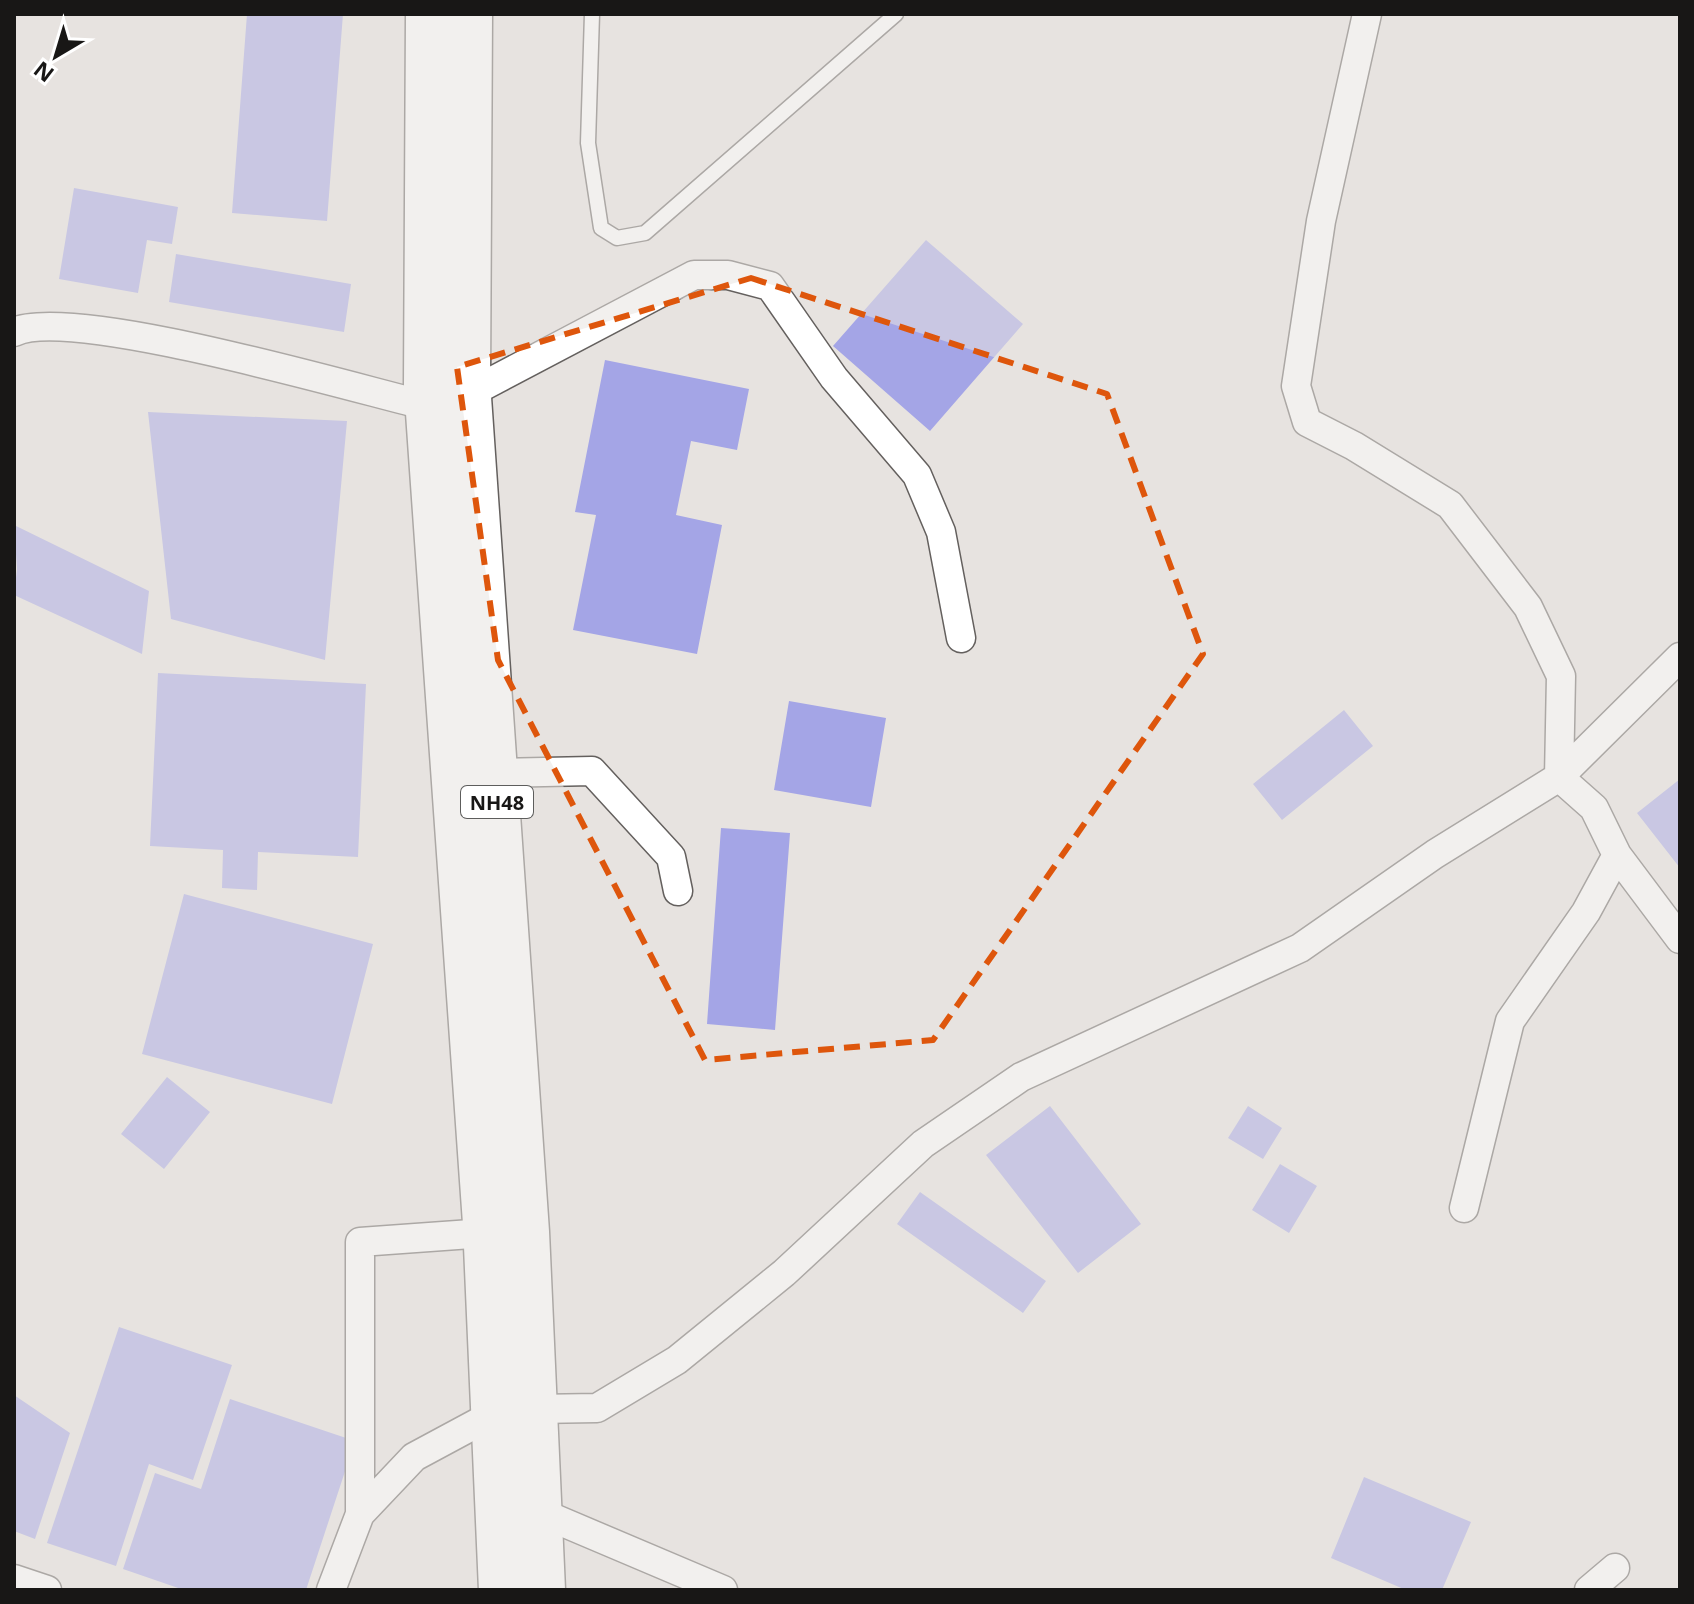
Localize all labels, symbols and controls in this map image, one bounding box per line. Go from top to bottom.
north arrow [16,16,96,96]
text: N [27,55,59,90]
road number: NH48 [461,786,533,818]

